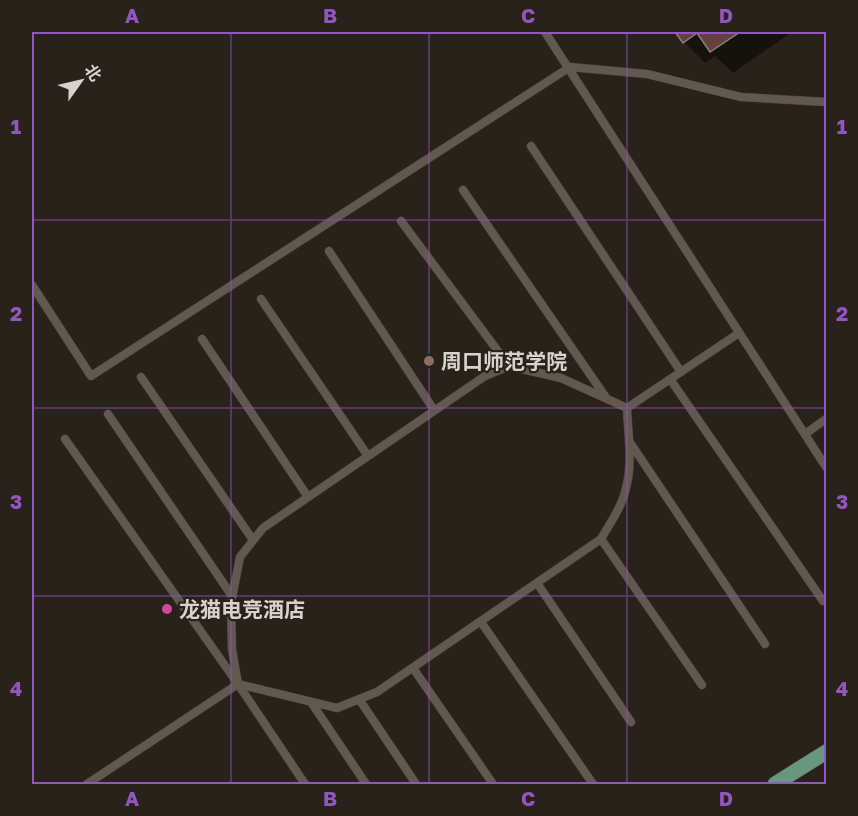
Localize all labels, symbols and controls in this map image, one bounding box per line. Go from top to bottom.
text: A [125,3,139,27]
text: B [323,3,337,27]
text: C [521,3,535,27]
text: D [719,3,733,27]
north arrow [51,51,111,111]
text: 北 [81,60,106,85]
text: 1 [11,114,21,138]
text: 1 [837,114,847,138]
text: 2 [10,301,22,325]
text: 2 [836,301,848,325]
place label: 周口师范学院 [441,348,567,374]
marker: 周口师范学院 [422,354,436,368]
text: 3 [10,489,22,513]
text: 3 [836,489,848,513]
place label: 龙猫电竞酒店 [179,596,305,622]
marker: 龙猫电竞酒店 [160,602,174,616]
text: 4 [10,676,22,700]
text: 4 [836,676,848,700]
text: A [125,786,139,810]
text: B [323,786,337,810]
text: C [521,786,535,810]
text: D [719,786,733,810]

